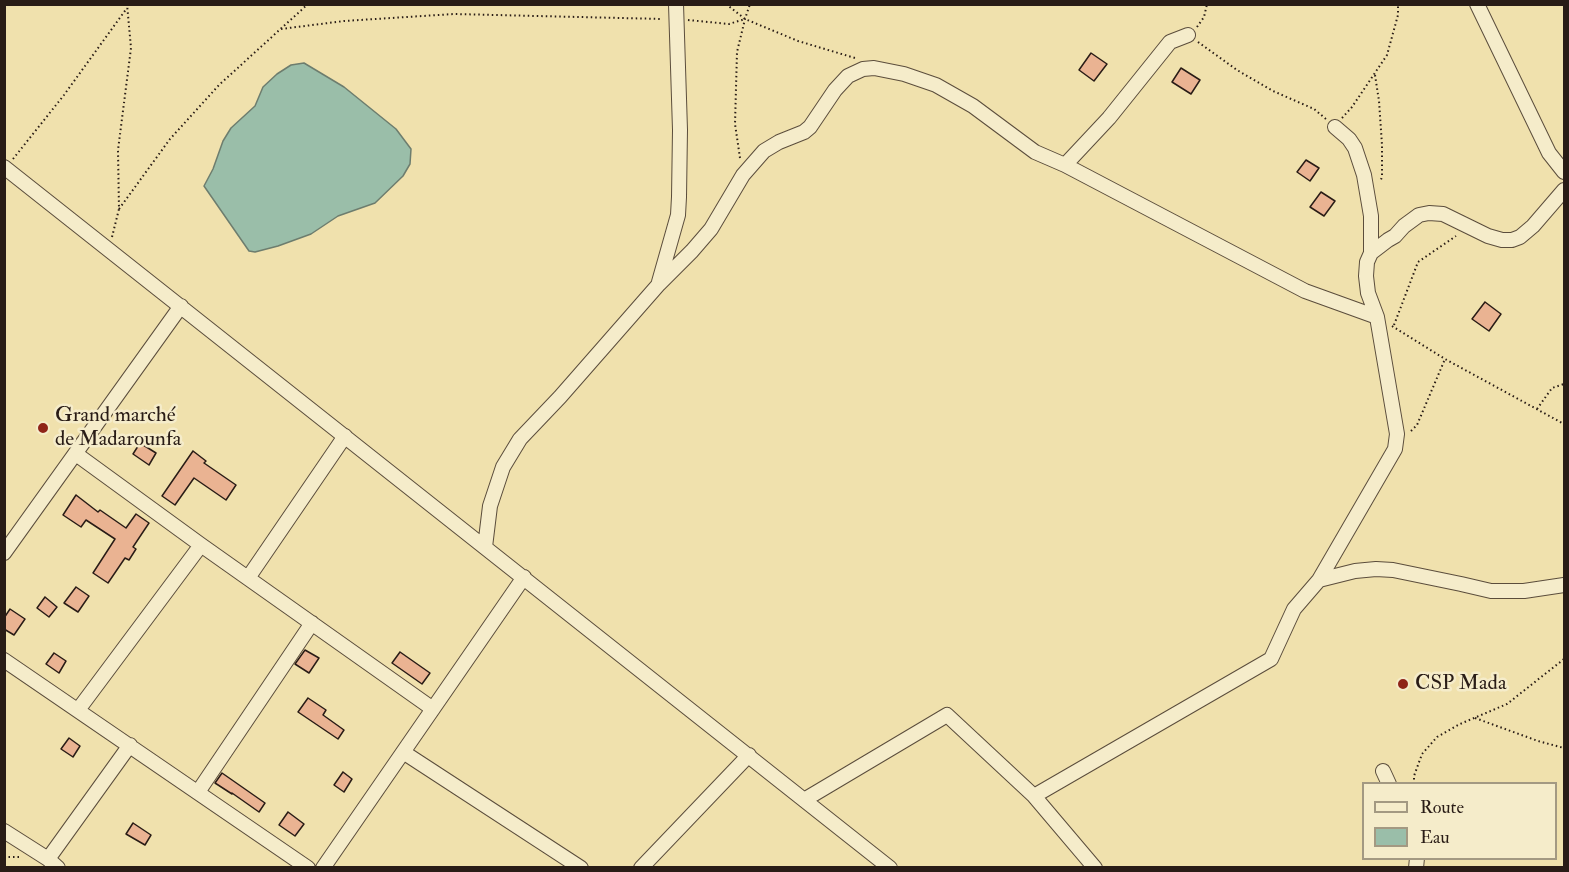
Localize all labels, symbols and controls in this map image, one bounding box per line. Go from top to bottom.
place label: Grand marché de Madarounfa [55,403,181,453]
marker: Grand marché de Madarounfa [36,421,50,435]
place label: CSP Mada [1415,671,1507,697]
marker: CSP Mada [1396,677,1410,691]
legend [1362,782,1557,860]
text: Route [1420,796,1464,819]
text: Eau [1420,826,1450,849]

